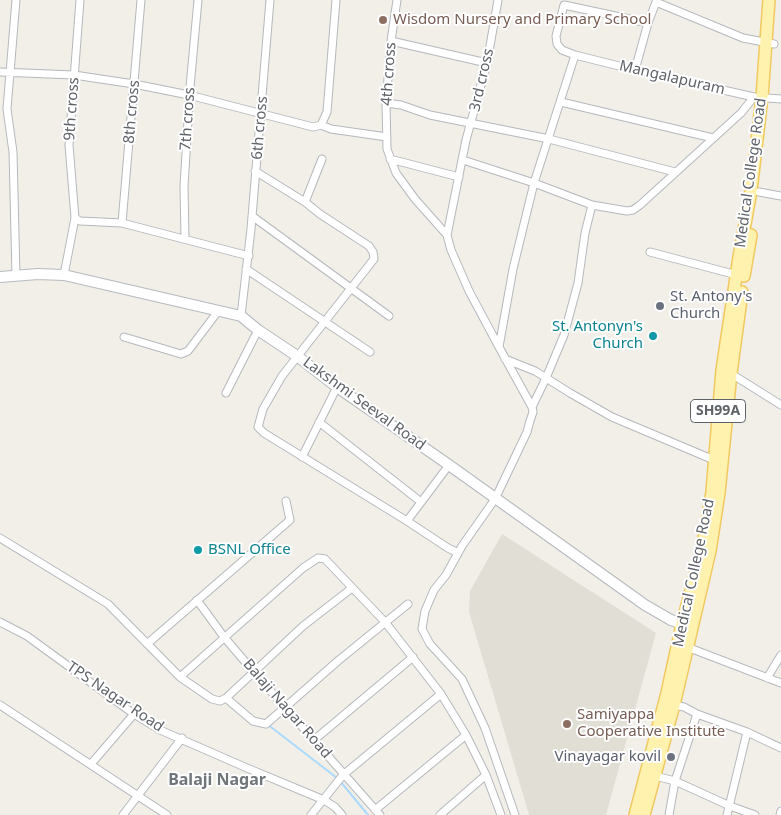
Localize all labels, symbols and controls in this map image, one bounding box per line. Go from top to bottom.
place label: Wisdom Nursery and Primary School [393,11,651,29]
marker: Wisdom Nursery and Primary School [377,14,389,26]
street label: 4th cross [378,42,400,106]
street label: 3rd cross [466,47,498,113]
street label: Mangalapuram [617,57,727,99]
street label: 9th cross [61,77,83,141]
street label: 8th cross [120,79,144,145]
street label: 7th cross [177,87,199,151]
street label: 6th cross [248,95,272,161]
street label: Medical College Road [732,97,770,249]
place label: St. Antony's Church [670,288,753,323]
marker: St. Antony's Church [654,300,666,312]
place label: St. Antonyn's Church [552,318,643,353]
marker: St. Antonyn's Church [647,330,659,342]
street label: Lakshmi Seeval Road [299,353,429,455]
road number: SH99A [690,400,746,422]
street label: Medical College Road [670,497,718,649]
place label: BSNL Office [208,541,291,559]
marker: BSNL Office [192,544,204,556]
street label: Balaji Nagar Road [239,656,335,762]
street label: TPS Nagar Road [63,658,167,736]
place label: Samiyappa Cooperative Institute [577,706,725,741]
marker: Samiyappa Cooperative Institute [561,718,573,730]
place label: Vinayagar kovil [555,748,661,766]
marker: Vinayagar kovil [665,751,677,763]
district label: Balaji Nagar [168,770,266,790]

